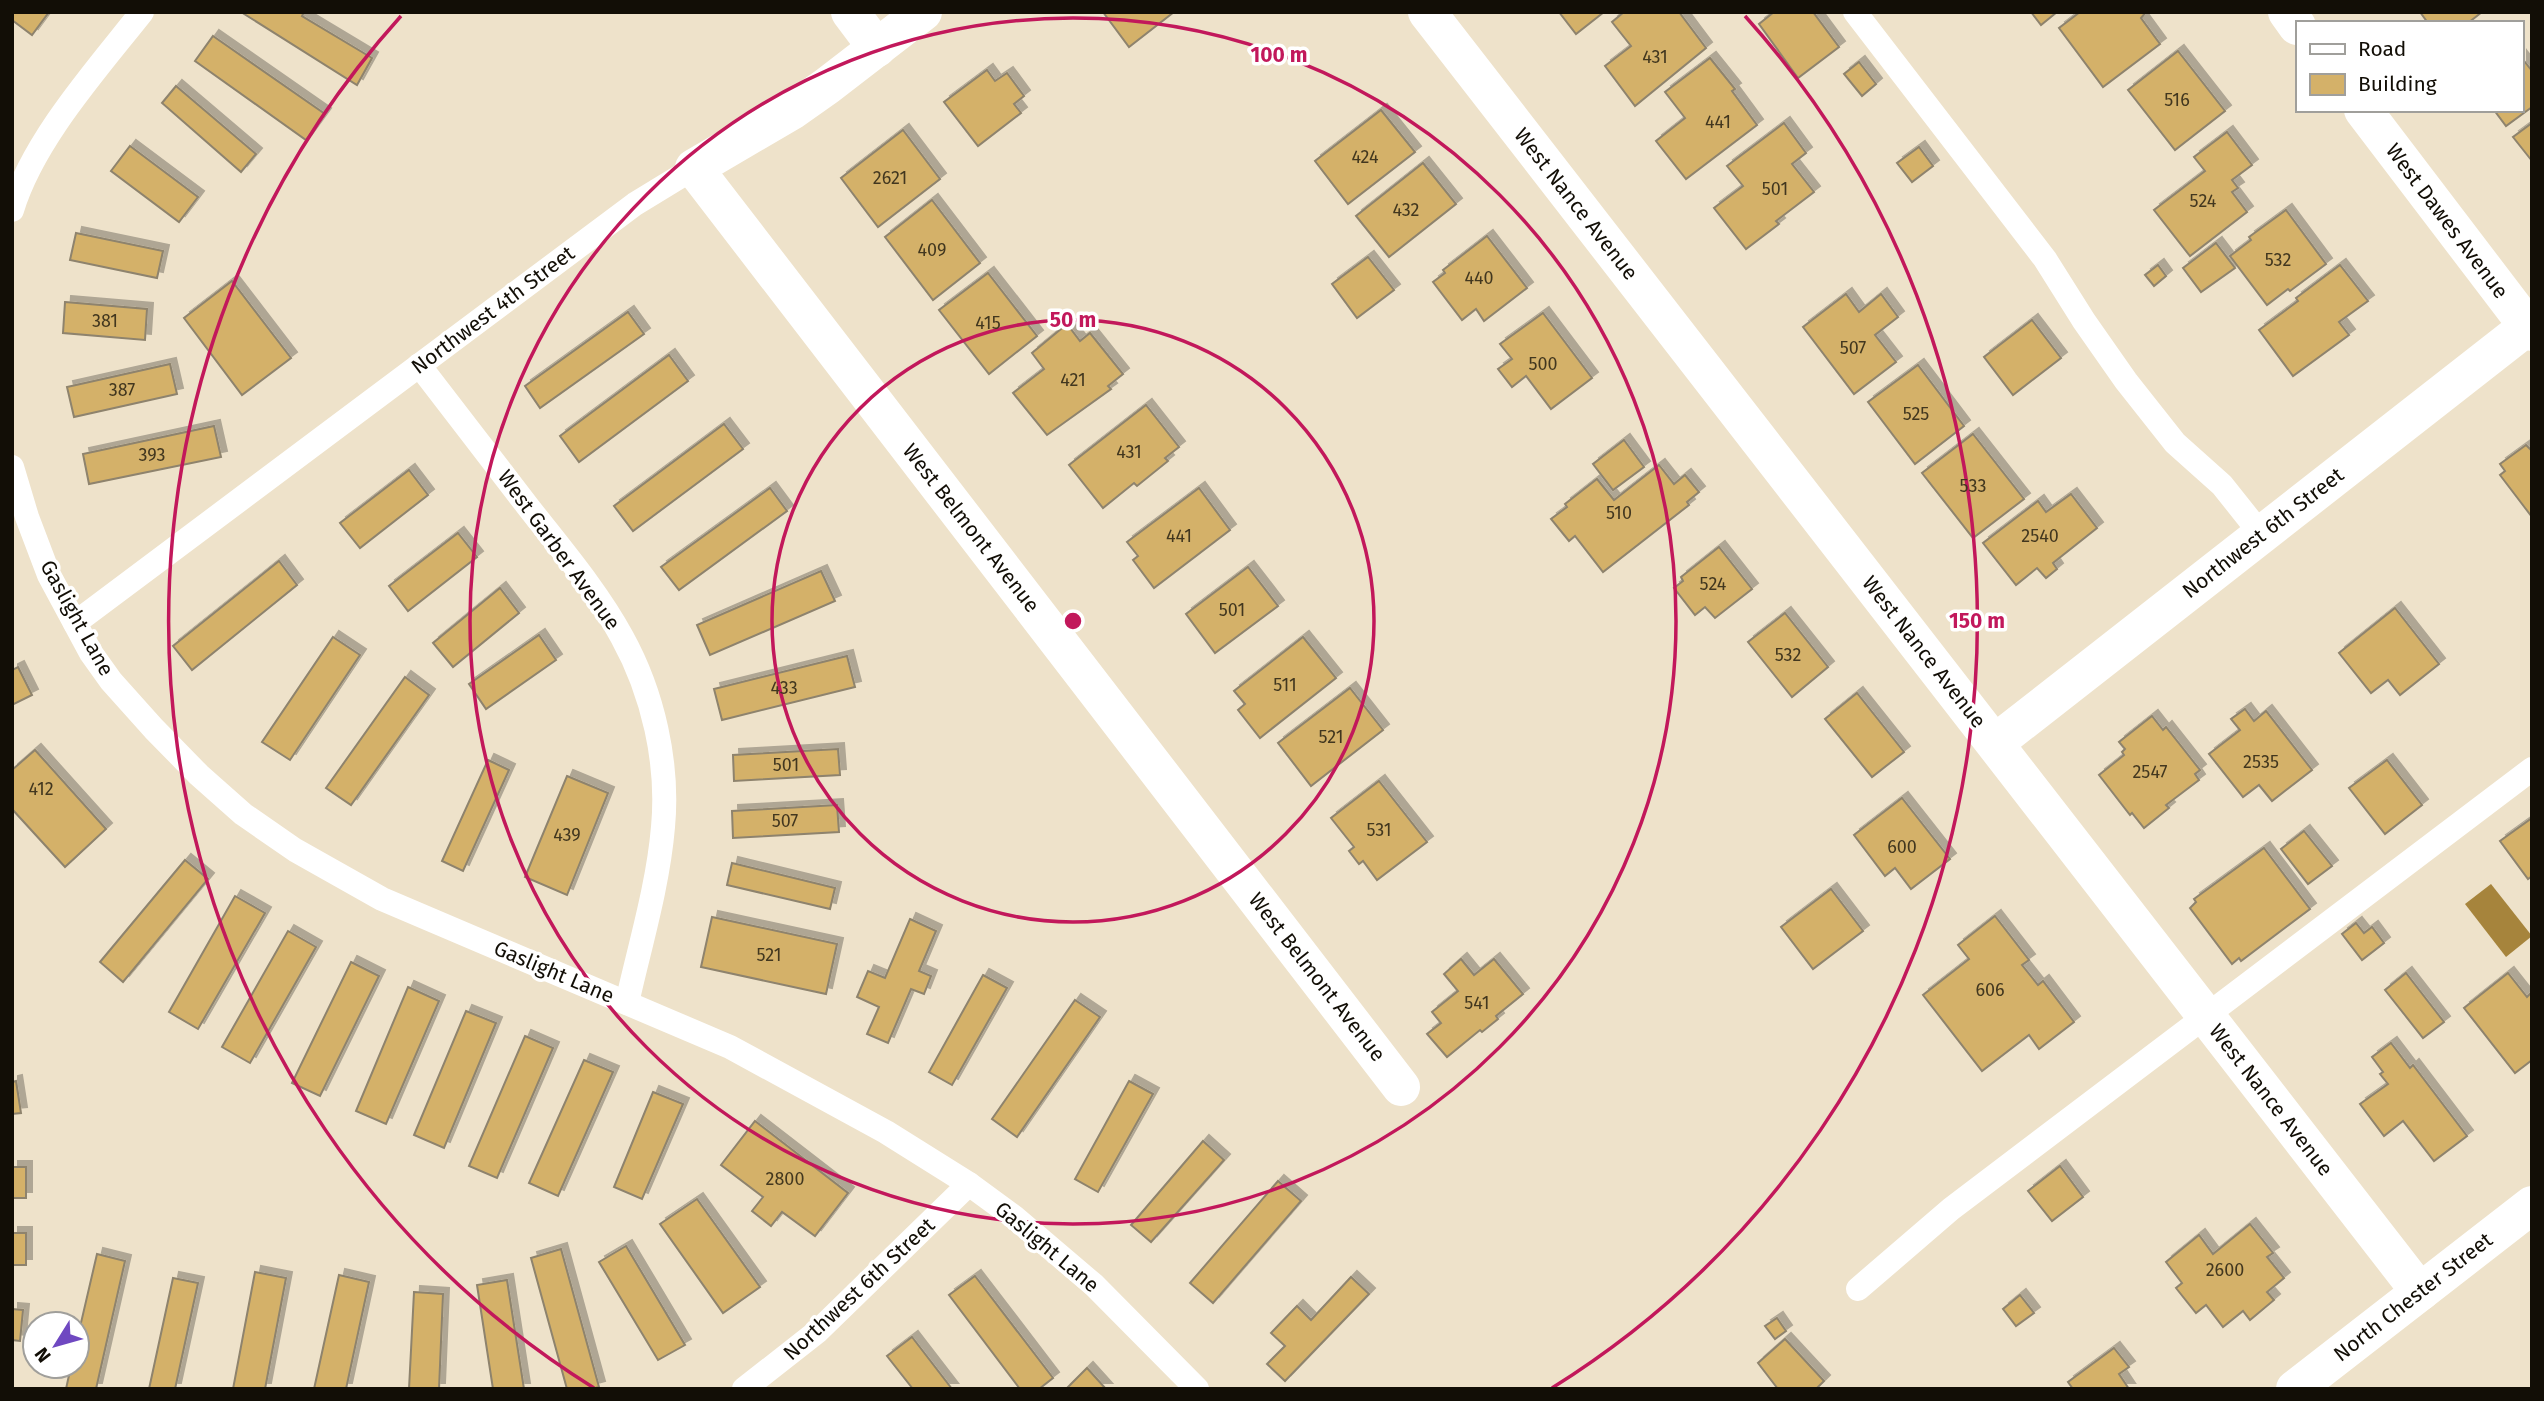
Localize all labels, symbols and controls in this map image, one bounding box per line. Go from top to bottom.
legend [2296,21,2523,112]
text: Road [2358,36,2406,62]
text: 100 m [1250,42,1308,68]
house number: 431 [1642,46,1668,68]
text: Building [2358,71,2437,97]
house number: 516 [2164,89,2190,111]
house number: 441 [1705,111,1731,133]
street label: West Nance Avenue [1509,123,1643,285]
street label: West Dawes Avenue [2380,138,2514,304]
house number: 424 [1351,146,1379,168]
house number: 2621 [873,167,907,189]
house number: 501 [1762,178,1788,200]
house number: 524 [2190,190,2217,212]
house number: 432 [1393,199,1420,221]
house number: 409 [918,239,946,261]
street label: Northwest 4th Street [406,240,580,380]
house number: 532 [2265,249,2291,271]
house number: 440 [1464,267,1494,289]
text: 50 m [1050,307,1096,333]
house number: 381 [92,310,118,332]
house number: 415 [975,312,1001,334]
house number: 507 [1840,337,1866,359]
house number: 500 [1528,353,1558,375]
house number: 421 [1060,369,1086,391]
house number: 387 [109,379,135,401]
house number: 525 [1903,403,1929,425]
street label: West Belmont Avenue [897,438,1045,618]
house number: 431 [1116,441,1142,463]
house number: 393 [139,444,165,466]
street label: Northwest 6th Street [2177,462,2349,604]
street label: West Garber Avenue [492,465,626,635]
house number: 533 [1960,475,1986,497]
house number: 510 [1606,502,1632,524]
house number: 441 [1166,525,1192,547]
house number: 2540 [2021,525,2059,547]
street label: Gaslight Lane [35,556,119,680]
street label: West Nance Avenue [1857,571,1991,733]
house number: 524 [1700,573,1727,595]
house number: 501 [1219,599,1245,621]
text: 150 m [1949,608,2005,634]
centre of rings [1061,609,1085,633]
house number: 532 [1775,644,1801,666]
house number: 511 [1273,674,1297,696]
house number: 433 [770,677,798,699]
house number: 521 [1318,726,1344,748]
house number: 2535 [2243,751,2279,773]
house number: 501 [773,754,799,776]
house number: 2547 [2132,761,2168,783]
house number: 412 [28,778,54,800]
house number: 507 [772,810,798,832]
house number: 531 [1366,819,1392,841]
house number: 439 [553,824,581,846]
house number: 600 [1887,836,1917,858]
street label: West Belmont Avenue [1243,887,1391,1067]
street label: Gaslight Lane [490,935,618,1009]
house number: 521 [756,944,782,966]
house number: 606 [1975,979,2005,1001]
house number: 541 [1464,992,1490,1014]
street label: West Nance Avenue [2204,1019,2338,1181]
house number: 2800 [766,1168,804,1190]
street label: Gaslight Lane [990,1196,1104,1298]
street label: Northwest 6th Street [778,1212,940,1366]
street label: North Chester Street [2328,1227,2498,1367]
house number: 2600 [2206,1259,2244,1281]
north arrow [21,1310,91,1380]
text: N [30,1343,56,1367]

